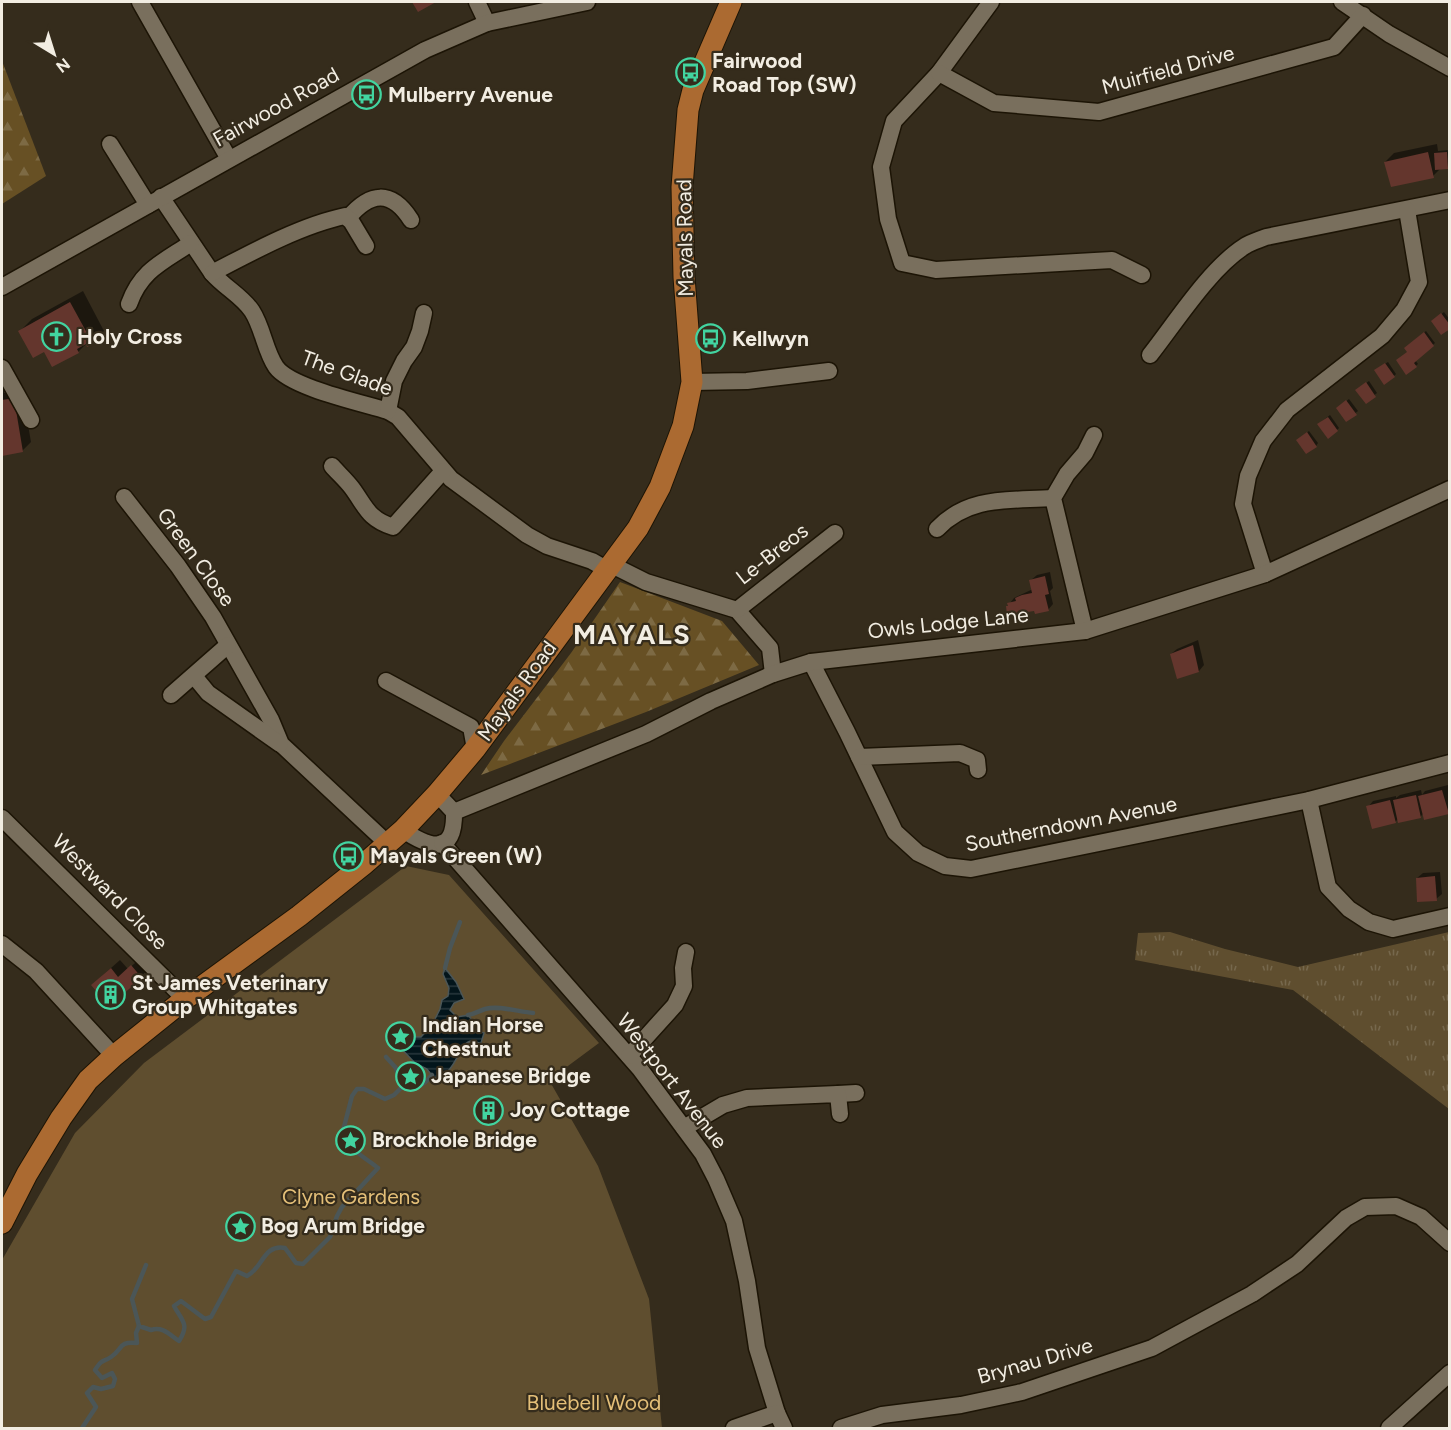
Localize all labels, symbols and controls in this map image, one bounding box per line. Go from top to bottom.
north arrow [24,24,84,84]
street label: Muirfield Drive [1099,40,1237,99]
place label: Fairwood Road Top (SW) [712,48,857,97]
text: N [52,54,74,77]
bus stop icon: Fairwood Road Top (SW) [675,57,707,89]
street label: Fairwood Road [208,62,343,152]
bus stop icon: Mulberry Avenue [351,79,383,111]
place label: Mulberry Avenue [388,82,553,107]
street label: Mayals Road [671,179,698,297]
church icon: Holy Cross [40,321,72,353]
bus stop icon: Kellwyn [695,323,727,355]
place label: Holy Cross [77,324,182,349]
place label: Kellwyn [732,326,809,351]
street label: The Glade [298,345,396,401]
street label: Green Close [152,502,241,611]
street label: Le-Breos [731,518,813,589]
street label: Owls Lodge Lane [866,602,1030,643]
district label: MAYALS [573,618,691,651]
street label: Mayals Road [472,636,561,746]
street label: Southerndown Avenue [963,791,1179,856]
street label: Westward Close [47,829,173,955]
bus stop icon: Mayals Green (W) [333,840,365,872]
place label: Mayals Green (W) [370,843,542,868]
place label: St James Veterinary Group Whitgates [132,970,329,1019]
building icon: St James Veterinary Group Whitgates [95,979,127,1011]
street label: Westport Avenue [612,1008,733,1153]
place label: Indian Horse Chestnut [422,1012,544,1061]
place icon: Indian Horse Chestnut [385,1021,417,1053]
place icon: Japanese Bridge [394,1060,426,1092]
place label: Japanese Bridge [431,1063,591,1088]
building icon: Joy Cottage [473,1094,505,1126]
place label: Joy Cottage [510,1097,630,1122]
place icon: Brockhole Bridge [335,1124,367,1156]
place label: Brockhole Bridge [372,1127,537,1152]
park label: Clyne Gardens [282,1184,420,1209]
place icon: Bog Arum Bridge [224,1210,256,1242]
place label: Bog Arum Bridge [261,1213,425,1238]
street label: Brynau Drive [974,1332,1095,1389]
park label: Bluebell Wood [527,1390,661,1415]

